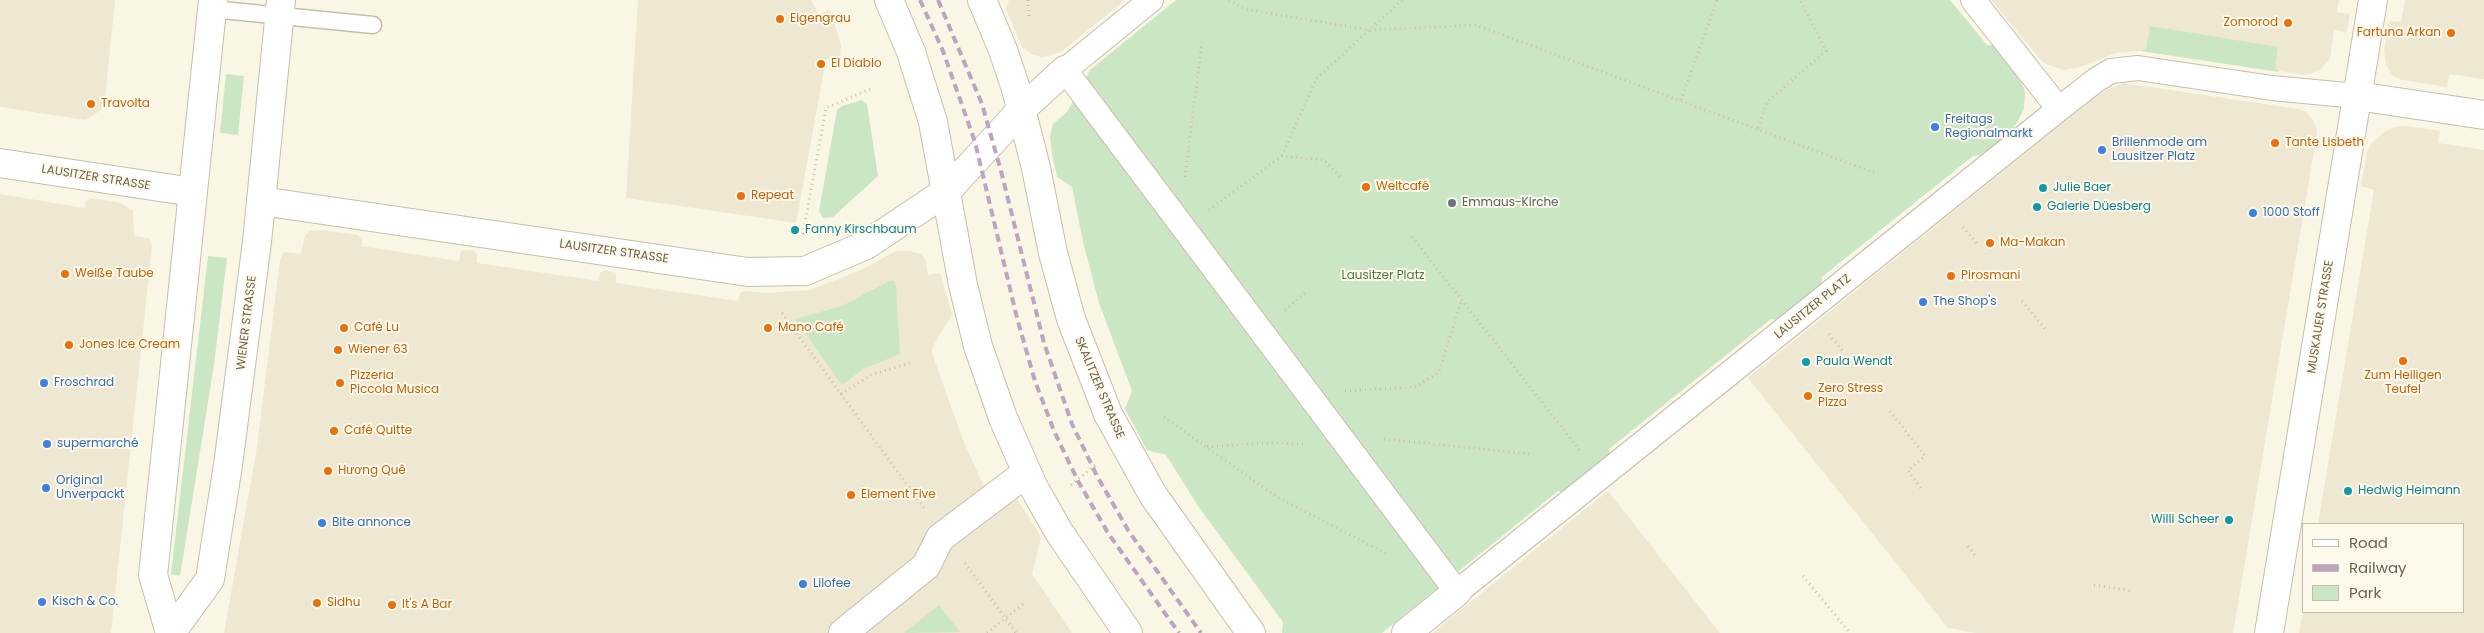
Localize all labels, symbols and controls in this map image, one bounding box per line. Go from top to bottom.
place label: Eigengrau [790,12,851,26]
marker: Eigengrau [774,13,786,25]
place label: Zomorod [2224,16,2278,30]
marker: Zomorod [2282,17,2294,29]
place label: Fartuna Arkan [2357,26,2441,40]
marker: Fartuna Arkan [2445,27,2457,39]
place label: El Diablo [831,57,882,71]
marker: El Diablo [815,58,827,70]
place label: Travolta [101,97,150,111]
marker: Travolta [85,98,97,110]
place label: Freitags Regionalmarkt [1945,113,2033,141]
marker: Freitags Regionalmarkt [1929,121,1941,133]
place label: Brillenmode am Lausitzer Platz [2112,136,2207,164]
place label: Tante Lisbeth [2285,136,2364,150]
marker: Tante Lisbeth [2269,137,2281,149]
marker: Brillenmode am Lausitzer Platz [2096,144,2108,156]
street label: LAUSITZER STRASSE [40,162,152,194]
place label: Weltcafé [1376,180,1429,194]
marker: Weltcafé [1360,181,1372,193]
place label: Julie Baer [2053,181,2111,195]
marker: Julie Baer [2037,182,2049,194]
place label: Repeat [751,189,794,203]
marker: Repeat [735,190,747,202]
place label: Emmaus-Kirche [1462,196,1559,210]
marker: Emmaus-Kirche [1446,197,1458,209]
place label: Galerie Düesberg [2047,200,2151,214]
marker: Galerie Düesberg [2031,201,2043,213]
place label: 1000 Stoff [2263,206,2320,220]
marker: 1000 Stoff [2247,207,2259,219]
place label: Fanny Kirschbaum [805,223,917,237]
marker: Fanny Kirschbaum [789,224,801,236]
place label: Ma-Makan [2000,236,2065,250]
street label: LAUSITZER STRASSE [558,237,670,267]
marker: Ma-Makan [1984,237,1996,249]
street label: MUSKAUER STRASSE [2305,259,2337,375]
place label: Weiße Taube [75,267,154,281]
marker: Weiße Taube [59,268,71,280]
park label: Lausitzer Platz [1342,269,1424,283]
place label: Pirosmani [1961,269,2020,283]
marker: Pirosmani [1945,270,1957,282]
street label: LAUSITZER PLATZ [1772,272,1854,342]
street label: WIENER STRASSE [234,275,260,371]
place label: The Shop's [1933,295,1997,309]
marker: The Shop's [1917,296,1929,308]
place label: Café Lu [354,321,399,335]
place label: Mano Café [778,321,844,335]
marker: Café Lu [338,322,350,334]
marker: Mano Café [762,322,774,334]
street label: SKALITZER STRASSE [1071,335,1127,441]
place label: Jones Ice Cream [79,338,180,352]
marker: Jones Ice Cream [63,339,75,351]
place label: Wiener 63 [348,343,408,357]
marker: Wiener 63 [332,344,344,356]
place label: Paula Wendt [1816,355,1892,369]
marker: Zum Heiligen Teufel [2397,355,2409,367]
marker: Paula Wendt [1800,356,1812,368]
place label: Pizzeria Piccola Musica [350,369,439,397]
place label: Zum Heiligen Teufel [2364,369,2442,397]
place label: Froschrad [54,376,114,390]
marker: Froschrad [38,377,50,389]
marker: Pizzeria Piccola Musica [334,377,346,389]
place label: Zero Stress Pizza [1818,382,1883,410]
marker: Zero Stress Pizza [1802,390,1814,402]
place label: Café Quitte [344,424,412,438]
marker: Café Quitte [328,425,340,437]
place label: supermarché [57,437,138,451]
marker: supermarché [41,438,53,450]
place label: Hương Quê [338,464,406,478]
marker: Hương Quê [322,465,334,477]
place label: Original Unverpackt [56,474,124,502]
marker: Original Unverpackt [40,482,52,494]
place label: Hedwig Heimann [2358,484,2460,498]
marker: Hedwig Heimann [2342,485,2354,497]
place label: Element Five [861,488,936,502]
marker: Element Five [845,489,857,501]
place label: Willi Scheer [2151,513,2219,527]
marker: Willi Scheer [2223,514,2235,526]
place label: Bite annonce [332,516,411,530]
marker: Bite annonce [316,517,328,529]
legend [2302,523,2464,613]
text: Road [2349,532,2388,553]
text: Railway [2349,557,2407,578]
place label: Lilofee [813,577,851,591]
marker: Lilofee [797,578,809,590]
text: Park [2349,582,2381,603]
place label: Kisch & Co. [52,595,118,609]
marker: Kisch & Co. [36,596,48,608]
place label: Sidhu [327,596,360,610]
marker: Sidhu [311,597,323,609]
place label: It's A Bar [402,598,452,612]
marker: It's A Bar [386,599,398,611]

